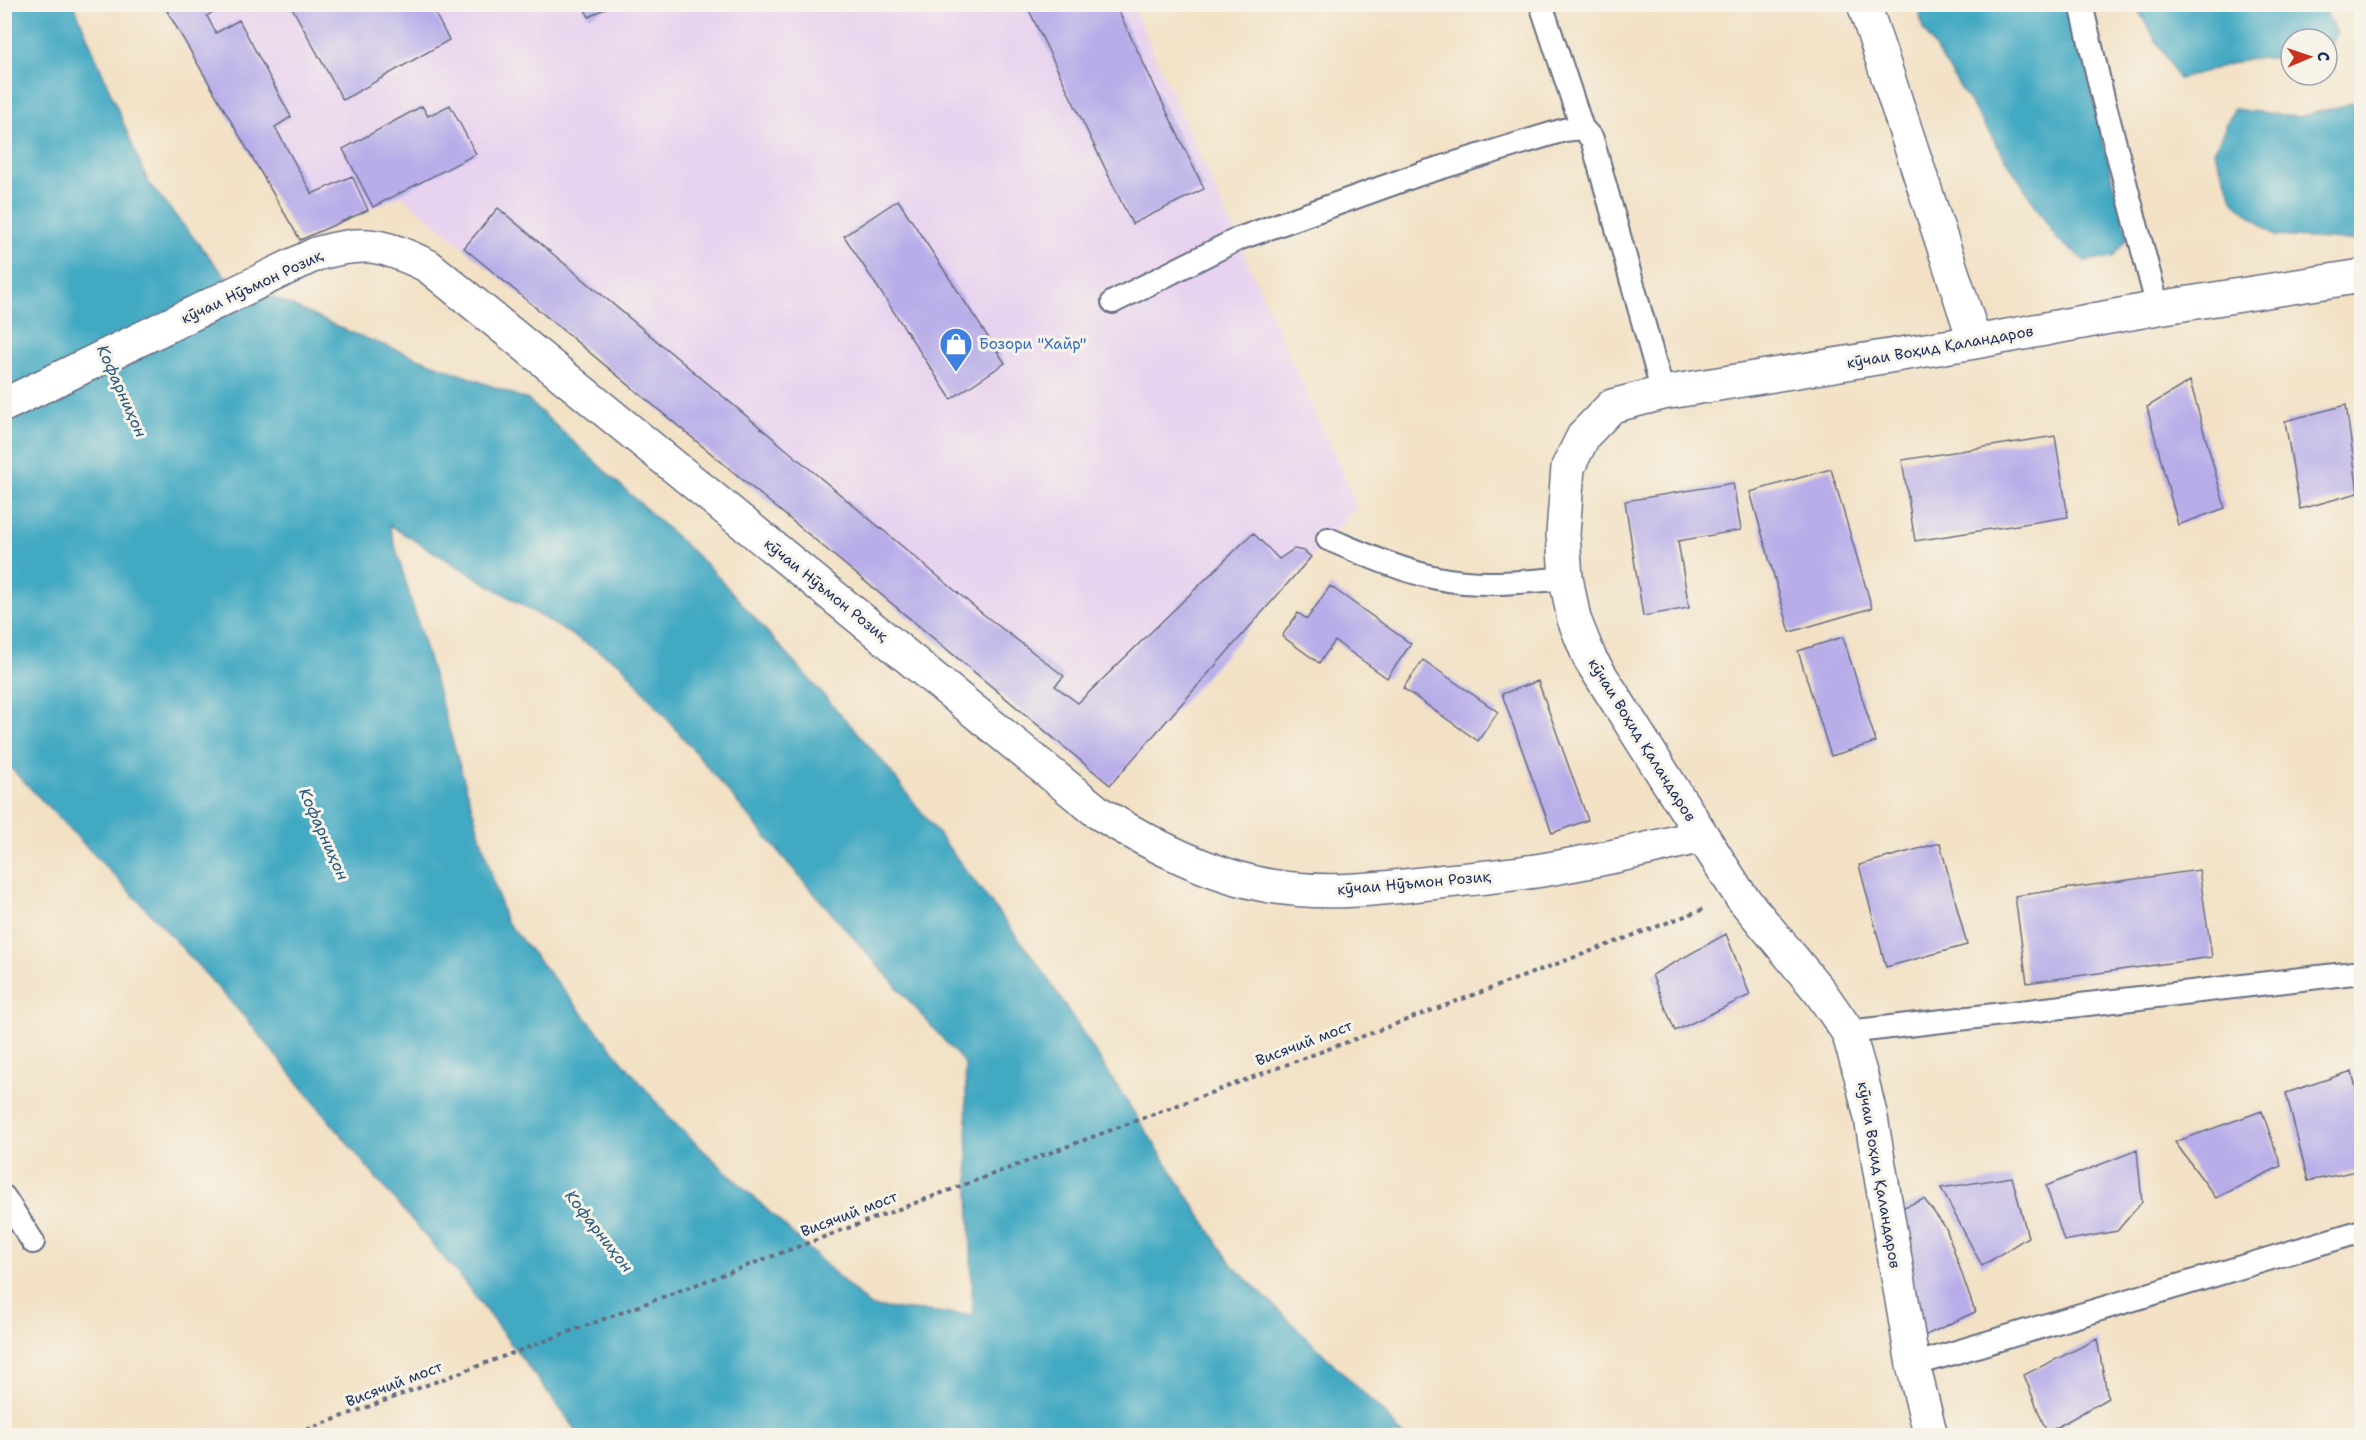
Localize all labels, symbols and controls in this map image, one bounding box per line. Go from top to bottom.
north arrow [2279,27,2339,87]
text: С [2313,51,2334,62]
street label: кӯчаи Нӯъмон Розиқ [178,245,327,329]
street label: кӯчаи Воҳид Қаландаров [1845,321,2035,373]
shop icon: Бозори "Хайр" [938,326,974,373]
place label: Бозори "Хайр" [979,334,1087,354]
water label: Кофарниҳон [92,342,152,440]
street label: кӯчаи Нӯъмон Розиқ [760,534,893,647]
street label: кӯчаи Воҳид Қаландаров [1583,655,1701,826]
water label: Кофарниҳон [294,785,354,883]
street label: кӯчаи Нӯъмон Розиқ [1336,866,1492,900]
street label: Висячий мост [1253,1015,1355,1071]
street label: кӯчаи Воҳид Қаландаров [1853,1080,1905,1270]
water label: Кофарниҳон [560,1186,638,1276]
street label: Висячий мост [798,1186,900,1242]
street label: Висячий мост [343,1356,445,1412]

